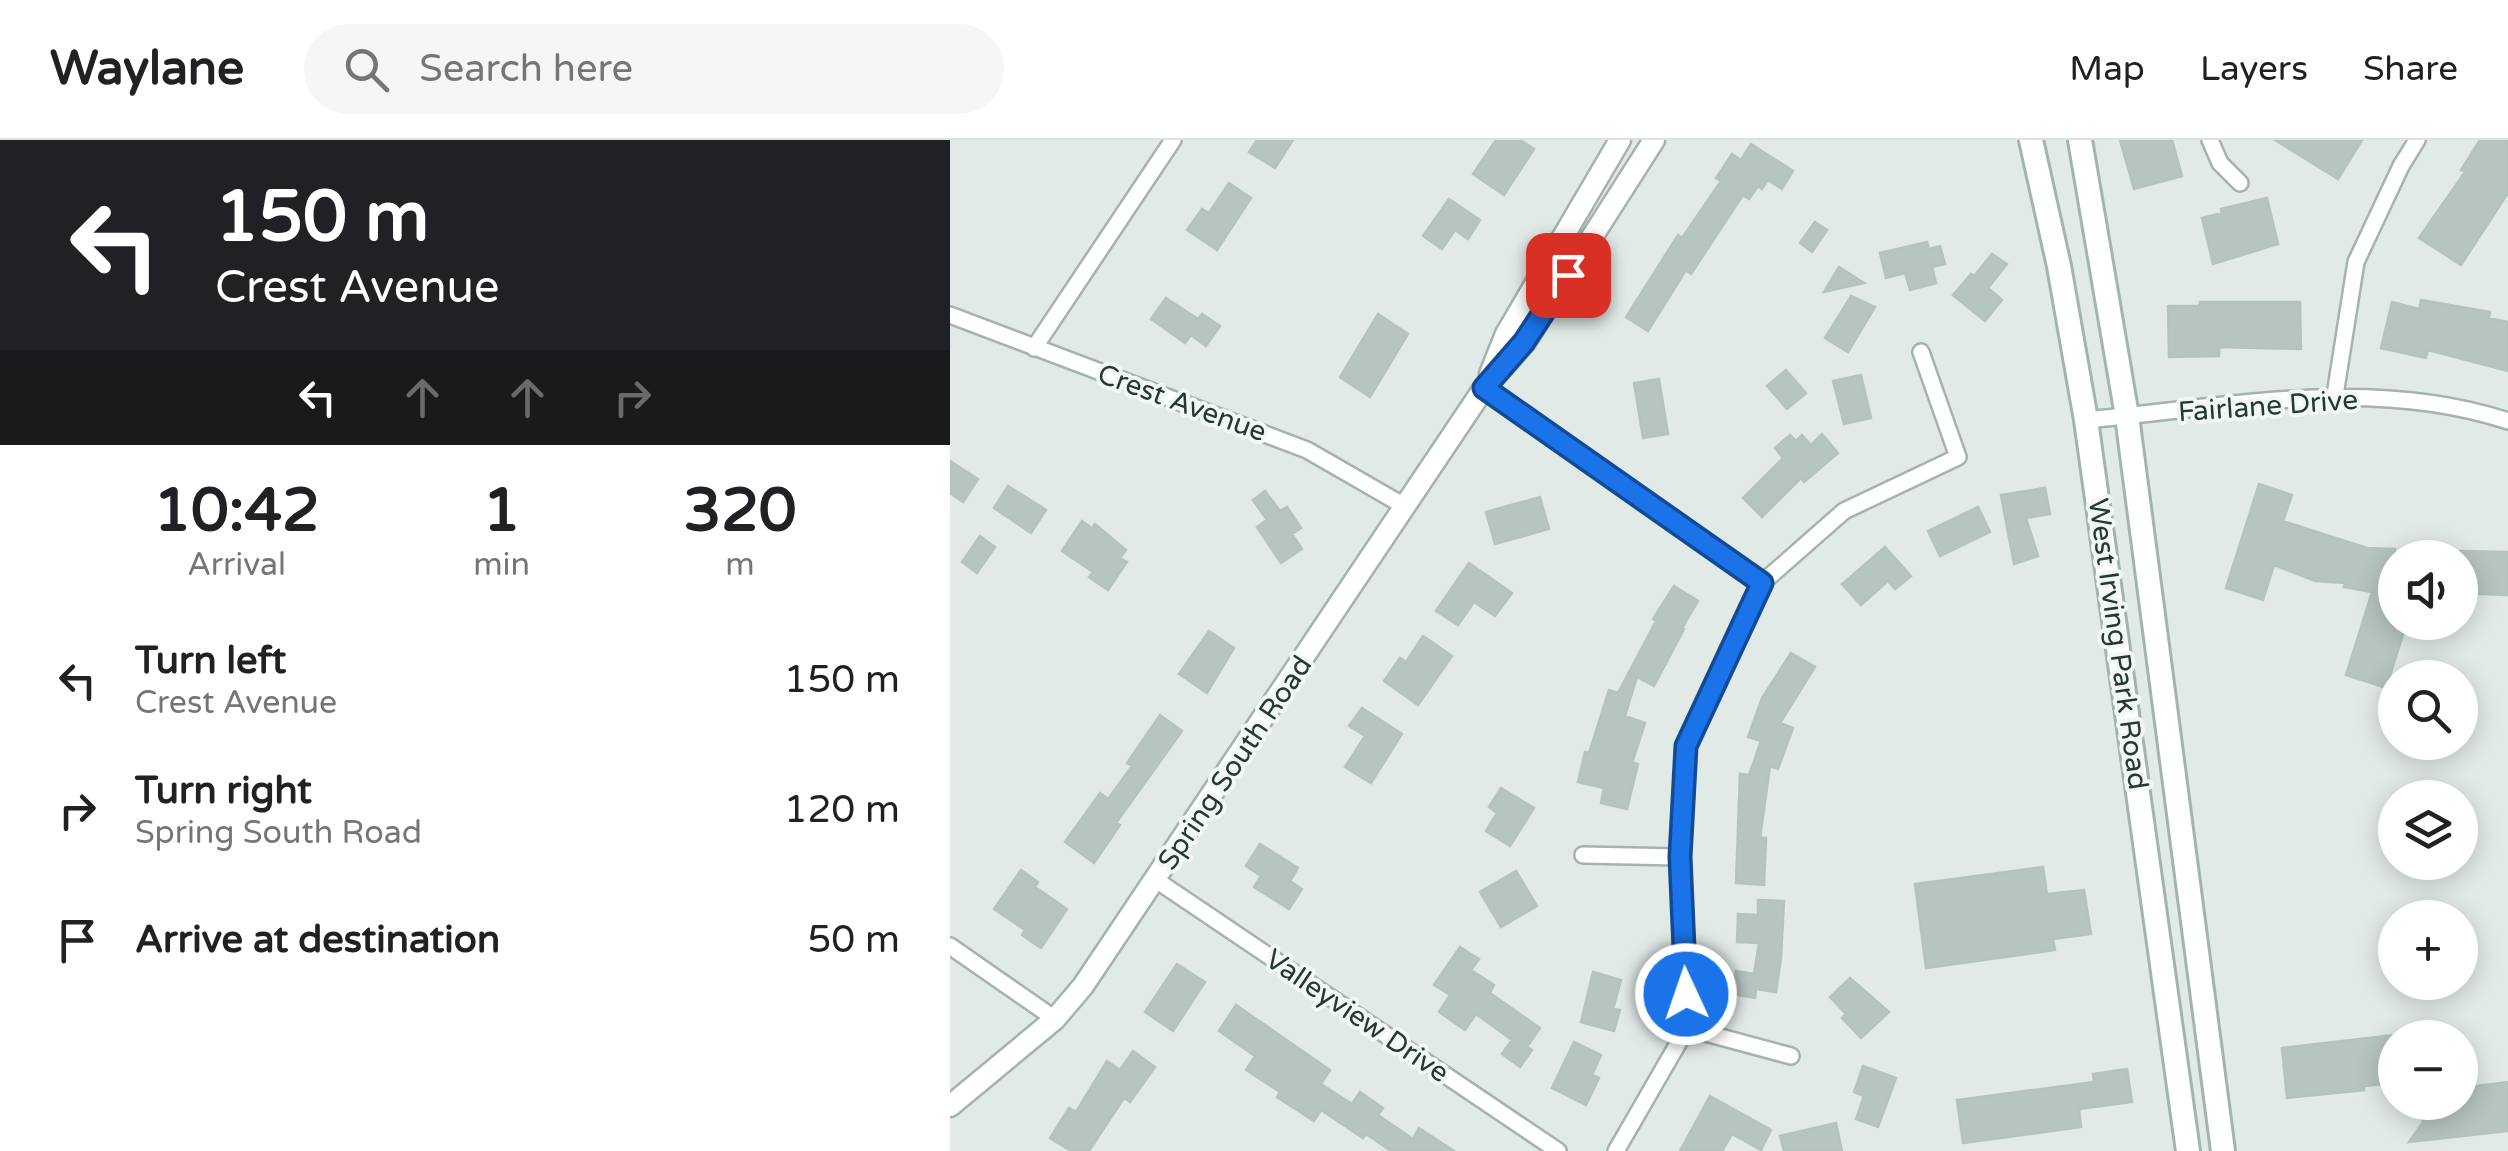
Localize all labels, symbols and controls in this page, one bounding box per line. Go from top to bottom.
search box [304,24,1004,114]
text: Waylane [50,40,244,98]
icon: search [339,42,394,97]
text: Search here [419,46,633,92]
text: Map [2069,48,2145,90]
text: Layers [2200,48,2308,90]
text: Share [2363,48,2458,90]
text: 150 m [215,176,429,260]
icon: left [50,180,180,310]
pin [1526,233,1611,318]
icon: arrive [1541,248,1596,303]
text: Crest Avenue [215,261,499,315]
street label: Crest Avenue [1093,357,1271,449]
icon: left [290,370,345,425]
icon: ahead [395,370,450,425]
icon: ahead [500,370,555,425]
icon: right [605,370,660,425]
street label: Fairlane Drive [2177,383,2359,429]
text: 10:42 [153,475,320,547]
text: 1 [483,475,520,547]
text: 320 [683,475,797,547]
street label: West Irving Park Road [2081,496,2155,792]
map controls [2378,540,2478,1120]
button: sound [2378,540,2478,640]
text: Arrival [187,546,286,584]
text: min [473,546,530,584]
text: m [725,546,755,584]
text: Turn left [135,638,286,684]
street label: Spring South Road [1151,649,1319,877]
icon: left [50,653,105,708]
text: 150 m [784,657,900,703]
button: search [2378,660,2478,760]
text: Crest Avenue [135,684,337,722]
text: Turn right [135,768,312,814]
button: layers [2378,780,2478,880]
icon: right [50,783,105,838]
text: 120 m [784,787,900,833]
text: Spring South Road [135,814,422,852]
button: + [2378,900,2478,1000]
icon: arrive [50,913,105,968]
text: Arrive at destination [135,917,500,963]
text: 50 m [808,917,900,963]
street label: Valleyview Drive [1259,942,1455,1090]
position arrow [1634,942,1738,1046]
button: − [2378,1020,2478,1120]

